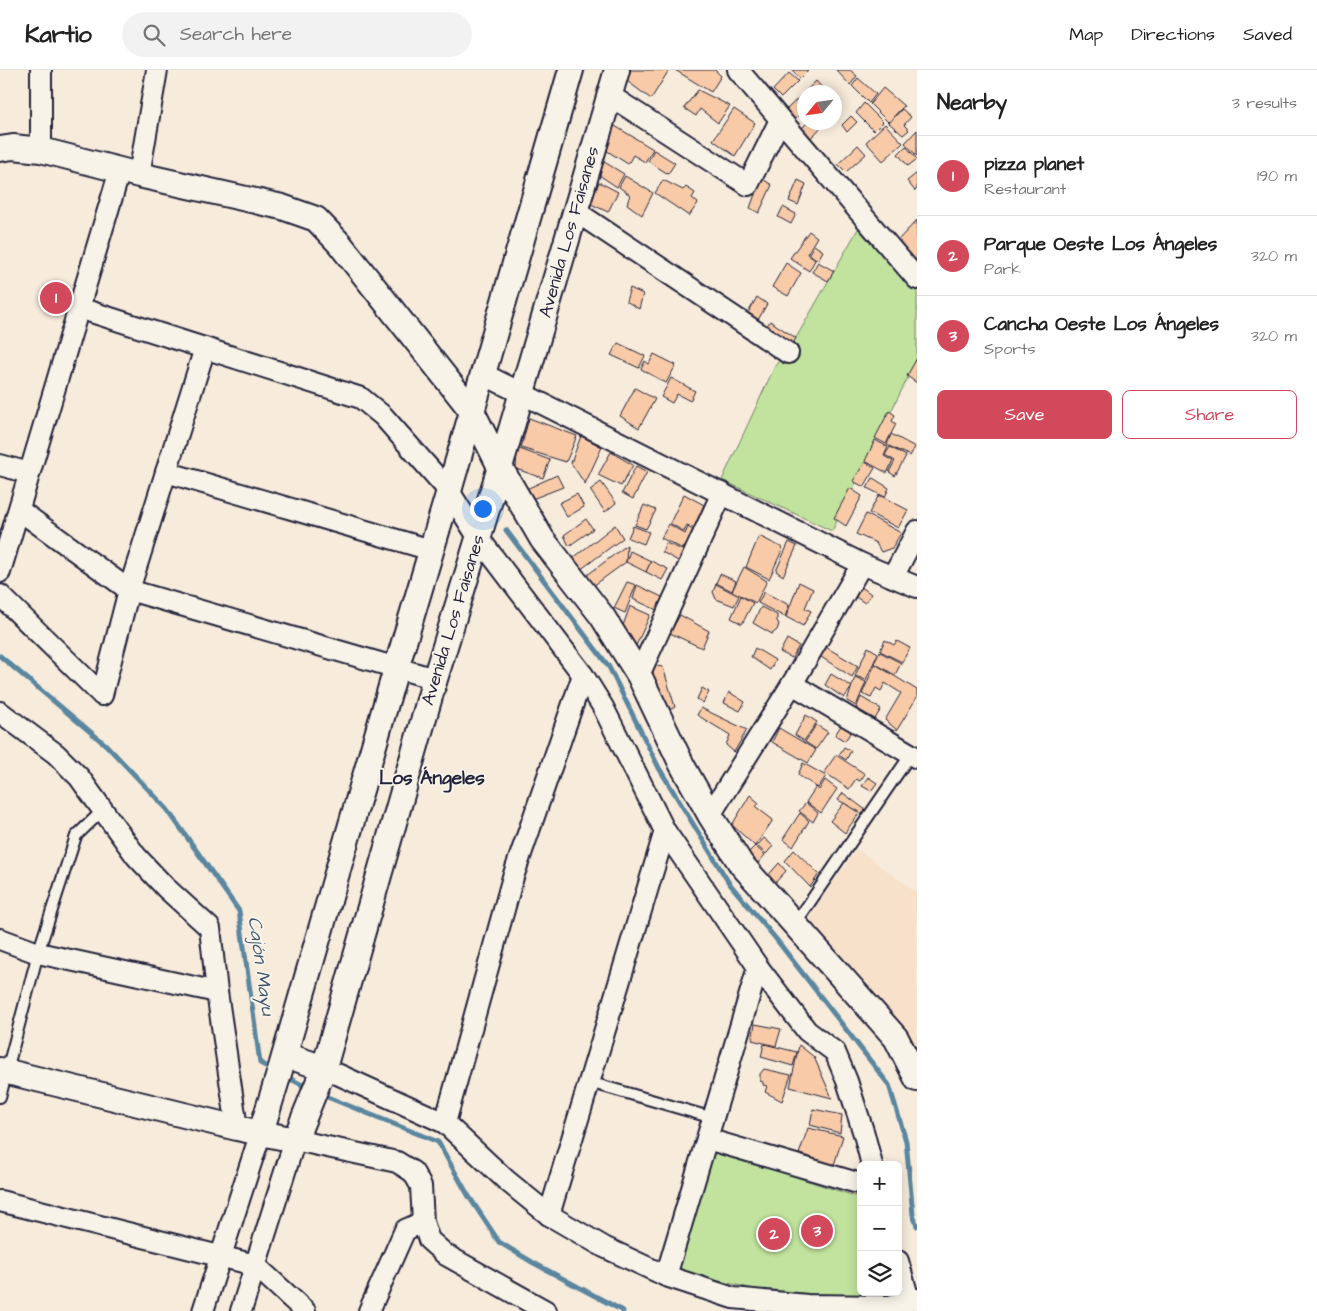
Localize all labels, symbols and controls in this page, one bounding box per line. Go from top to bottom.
search box [122,12,472,57]
text: Kartio [25,18,92,52]
icon: search [140,21,168,49]
text: Search here [180,21,292,48]
text: Map [1069,22,1103,47]
text: Directions [1131,22,1215,47]
text: Saved [1243,22,1292,47]
north arrow [797,85,842,130]
text: Nearby [937,88,1007,117]
text: 3 results [1232,92,1297,114]
street label: Avenida Los Faisanes [533,143,605,321]
text: pizza planet [984,151,1084,178]
text: 1 [952,165,954,187]
text: 190 m [1257,165,1297,187]
text: Restaurant [984,178,1066,200]
text: Parque Oeste Los Ángeles [984,231,1217,258]
text: 2 [948,245,958,267]
text: 320 m [1251,245,1297,267]
text: Park [984,258,1021,280]
pin: 1 [40,279,72,317]
text: Cancha Oeste Los Ángeles [984,311,1219,338]
text: 3 [949,325,957,347]
text: 320 m [1251,325,1297,347]
text: Sports [984,338,1036,360]
button: Save [937,390,1112,439]
button: Share [1122,390,1297,439]
your location [470,496,496,522]
street label: Avenida Los Faisanes [415,532,491,708]
district label: Los Ángeles [379,765,485,793]
water label: Cajón Mayu [241,915,281,1019]
map controls [857,1161,902,1296]
button: + [857,1161,902,1206]
button: − [857,1206,902,1251]
pin: 3 [801,1212,833,1250]
pin: 2 [758,1215,790,1253]
button: layers [857,1251,902,1296]

